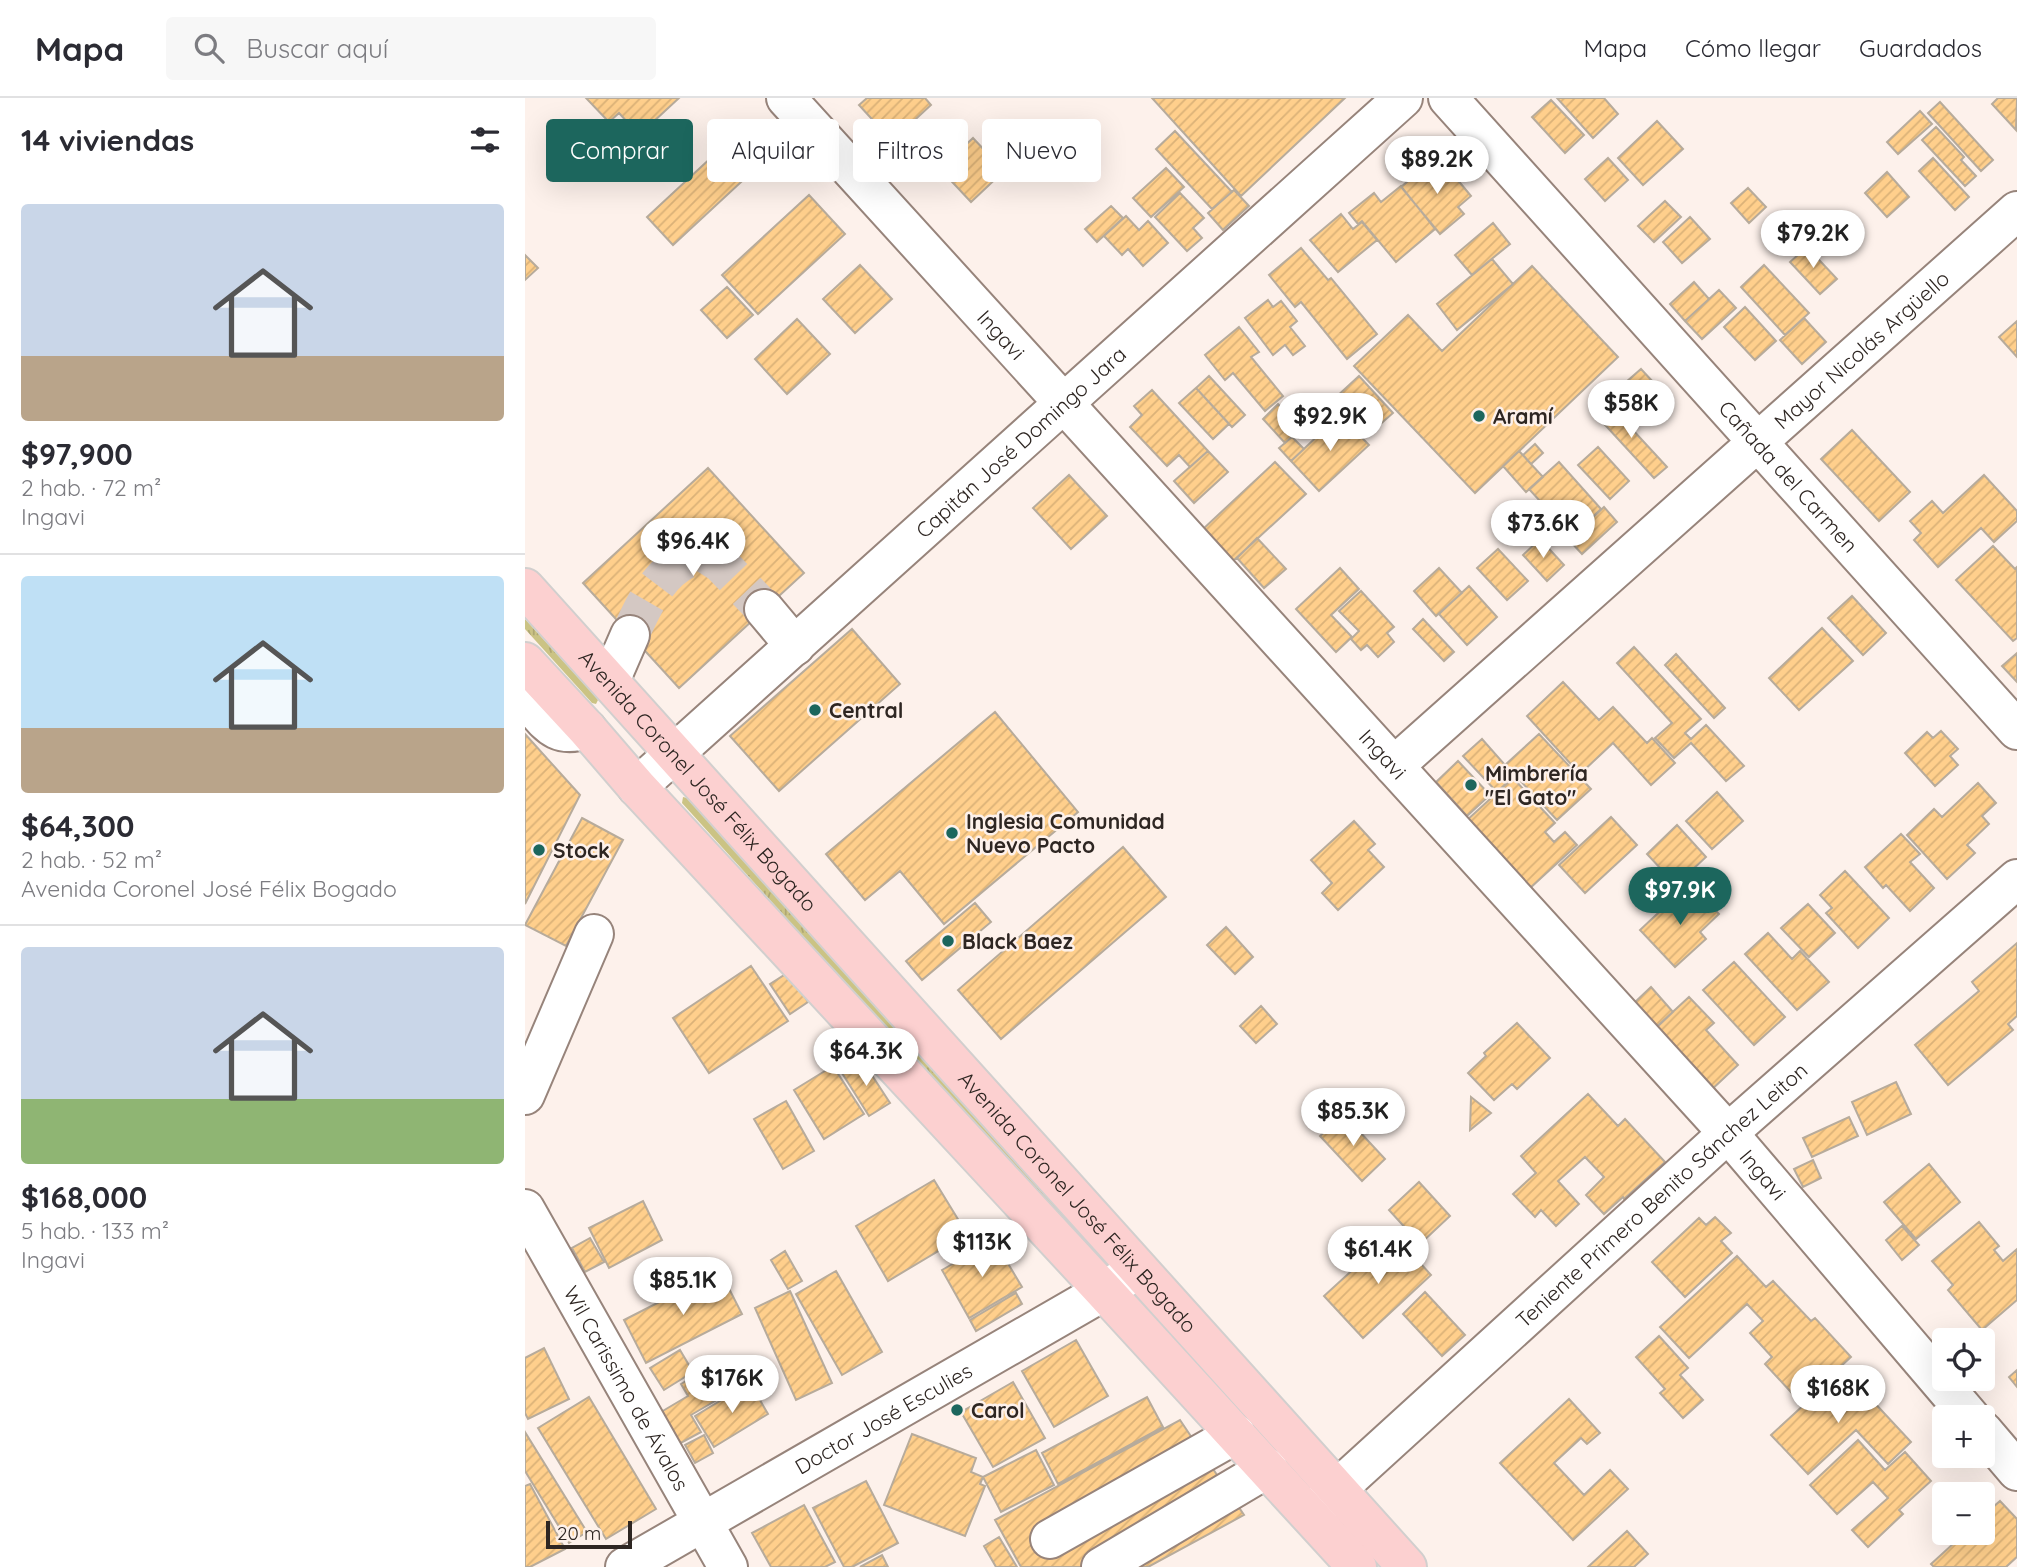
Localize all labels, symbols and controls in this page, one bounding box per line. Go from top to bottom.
search box [166,17,656,80]
text: Mapa [35,28,124,69]
icon: search [190,29,228,67]
text: Buscar aquí [246,32,388,65]
text: Mapa [1584,33,1647,63]
text: Cómo llegar [1685,33,1821,63]
text: Guardados [1859,33,1982,63]
chip: Comprar [546,119,693,182]
chip: Alquilar [707,119,839,182]
chip: Filtros [853,119,968,182]
chip: Nuevo [982,119,1101,182]
text: 14 viviendas [21,121,194,159]
icon: filters [466,121,504,159]
pin: $89.2K [1380,136,1494,196]
text: $89.2K [1401,144,1473,173]
pin: $79.2K [1756,211,1870,270]
text: $79.2K [1777,218,1849,247]
icon: home [200,250,326,376]
street label: Mayor Nicolás Argüello [1769,265,1954,434]
street label: Ingavi [972,304,1031,365]
street label: Capitán José Domingo Jara [910,341,1131,543]
pin: $58K [1590,380,1672,440]
text: $58K [1604,388,1658,417]
pin: $92.9K [1273,394,1387,453]
street label: Cañada del Carmen [1714,395,1864,558]
text: $92.9K [1293,401,1367,430]
place label: Aramí [1493,403,1554,429]
marker: Aramí [1471,408,1487,424]
text: $97,900 [21,435,133,473]
text: 2 hab. · 72 m² [21,473,161,502]
pin: $73.6K [1486,500,1600,560]
text: Ingavi [21,502,85,531]
text: $73.6K [1507,508,1579,537]
pin: $96.4K [636,518,750,578]
text: $96.4K [656,526,730,555]
icon: home [200,622,326,748]
street label: Avenida Coronel José Félix Bogado [574,644,823,917]
place label: Central [829,697,903,723]
marker: Central [807,702,823,718]
street label: Ingavi [1354,724,1412,784]
place label: Mimbrería "El Gato" [1485,760,1588,810]
marker: Mimbrería "El Gato" [1463,777,1479,793]
text: $64,300 [21,807,134,845]
place label: Inglesia Comunidad Nuevo Pacto [966,808,1165,858]
marker: Inglesia Comunidad Nuevo Pacto [944,825,960,841]
place label: Stock [553,837,610,863]
marker: Stock [531,842,547,858]
text: 2 hab. · 52 m² [21,845,162,874]
pin: $97.9K [1623,868,1737,927]
text: Avenida Coronel José Félix Bogado [21,874,397,903]
text: $97.9K [1645,875,1715,904]
place label: Black Baez [962,928,1073,954]
marker: Black Baez [940,933,956,949]
icon: home [200,993,326,1119]
pin: $64.3K [809,1028,923,1088]
text: $64.3K [829,1036,903,1065]
street label: Teniente Primero Benito Sánchez Leiton [1510,1057,1812,1333]
street label: Avenida Coronel José Félix Bogado [953,1065,1202,1338]
pin: $85.3K [1296,1088,1410,1148]
text: $85.3K [1317,1096,1389,1125]
street label: Ingavi [1734,1144,1792,1205]
text: $168,000 [21,1178,147,1216]
text: 5 hab. · 133 m² [21,1216,169,1245]
pin: $113K [933,1220,1031,1279]
pin: $61.4K [1321,1226,1435,1286]
text: $113K [952,1227,1012,1256]
text: $61.4K [1344,1234,1412,1263]
text: Ingavi [21,1245,85,1274]
pin: $85.1K [626,1258,740,1317]
text: $85.1K [649,1265,717,1294]
street label: Wil Carissimo de Ávalos [558,1281,695,1495]
map controls [1932,1328,1995,1545]
button: locate [1932,1328,1995,1391]
pin: $176K [683,1356,781,1415]
street label: Doctor José Esculies [790,1357,976,1479]
text: $176K [701,1363,763,1392]
pin: $168K [1789,1366,1887,1425]
text: $168K [1806,1373,1870,1402]
place label: Carol [971,1397,1025,1423]
marker: Carol [949,1402,965,1418]
button: + [1932,1405,1995,1468]
button: − [1932,1482,1995,1545]
scale bar [546,1518,632,1550]
text: 20 m [557,1521,601,1545]

